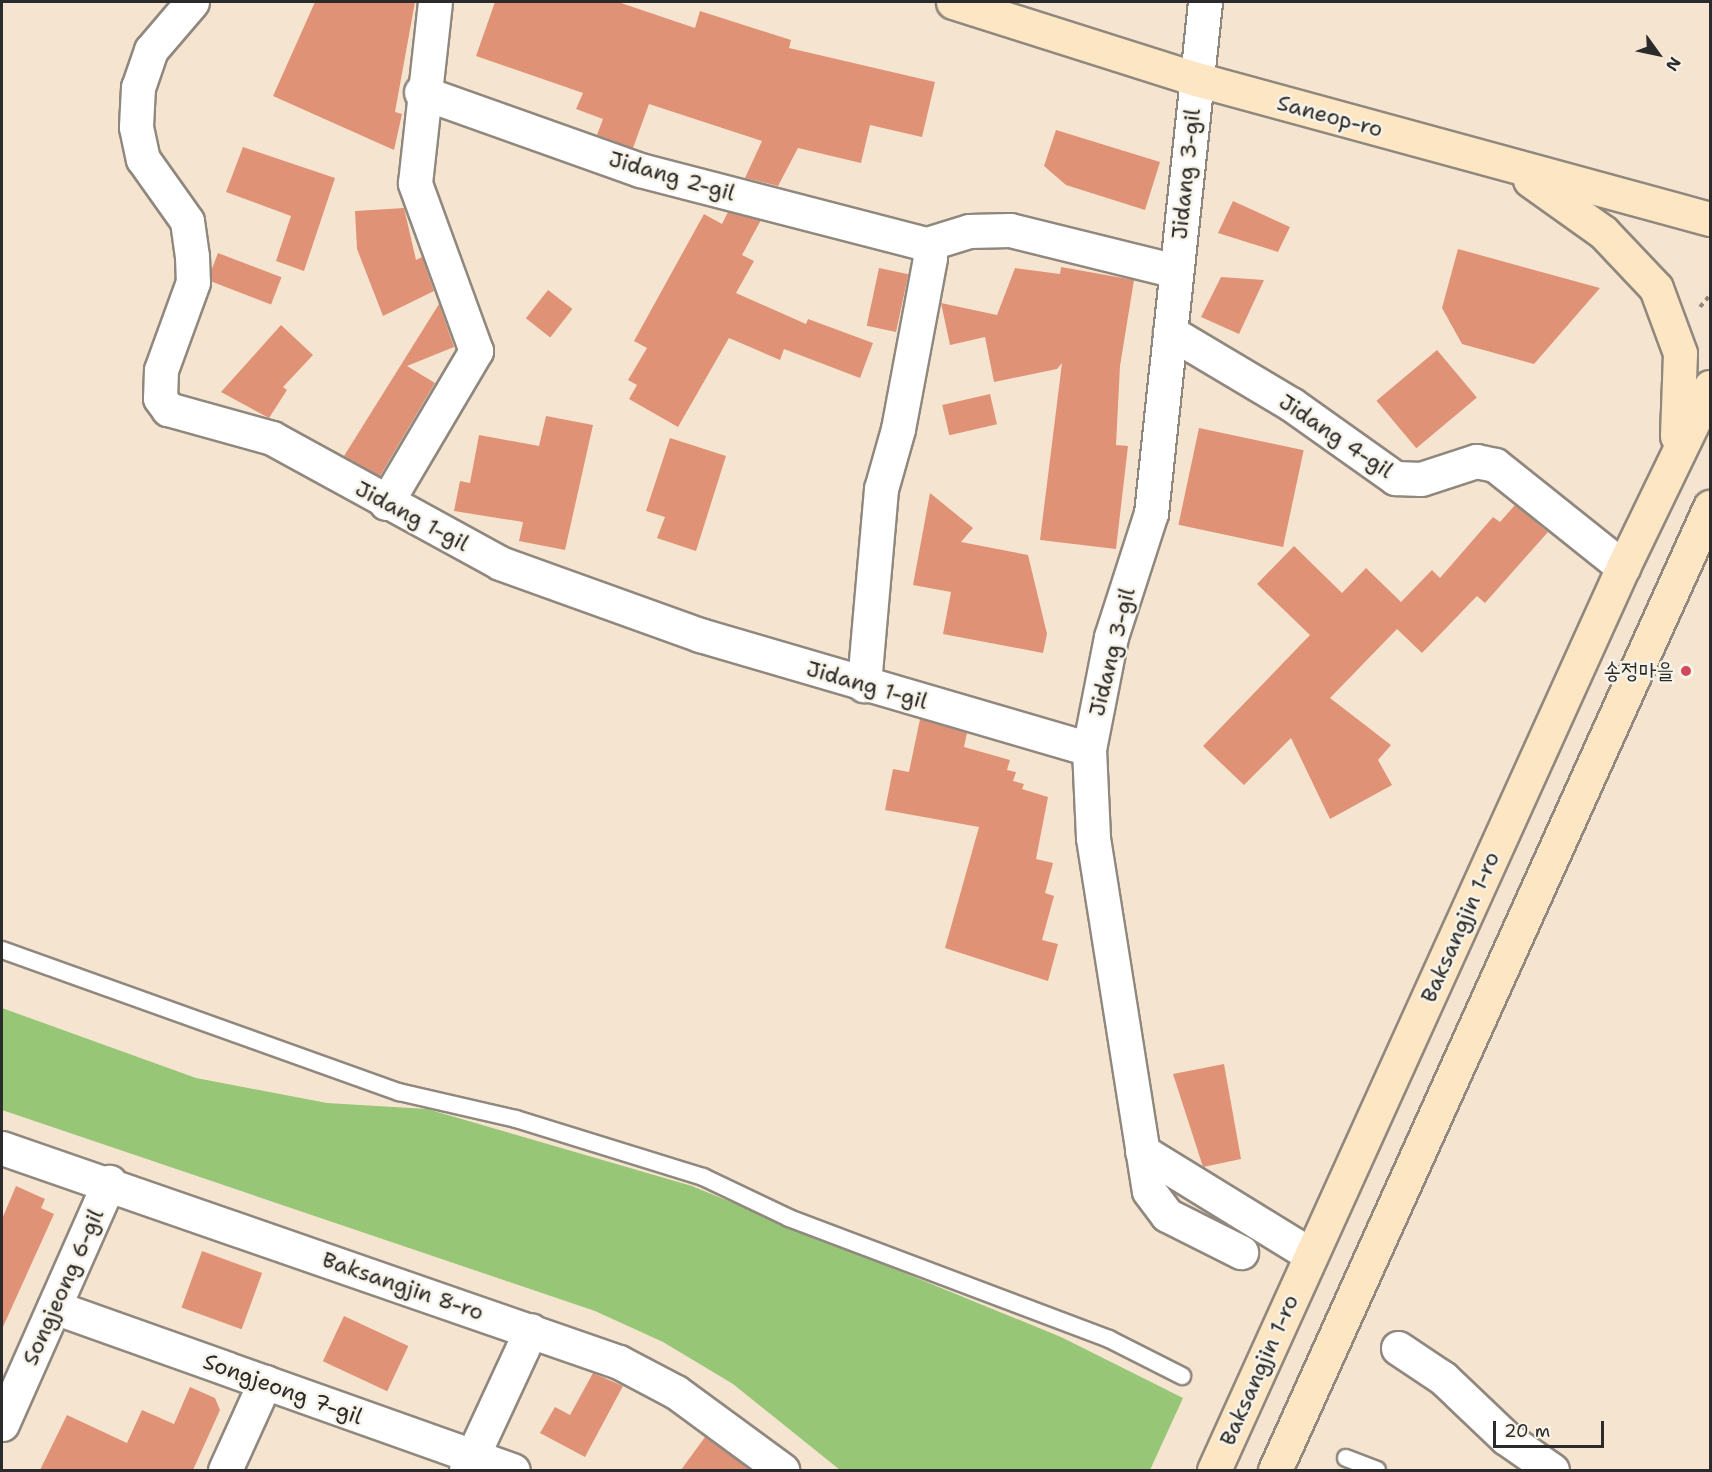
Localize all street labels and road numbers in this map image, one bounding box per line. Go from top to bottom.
street label: Saneop-ro [1274,89,1386,143]
street label: Jidang 3-gil [1166,107,1206,241]
street label: Jidang 2-gil [606,145,738,207]
street label: Jidang 4-gil [1274,388,1398,484]
street label: Jidang 1-gil [351,475,473,557]
street label: Jidang 3-gil [1083,585,1141,719]
street label: Jidang 1-gil [803,655,931,715]
street label: Baksangjin 1-ro [1415,847,1505,1007]
street label: Songjeong 6-gil [17,1205,109,1369]
street label: Baksangjin 8-ro [319,1246,487,1326]
street label: Baksangjin 1-ro [1214,1290,1304,1450]
street label: Songjeong 7-gil [200,1348,366,1430]

